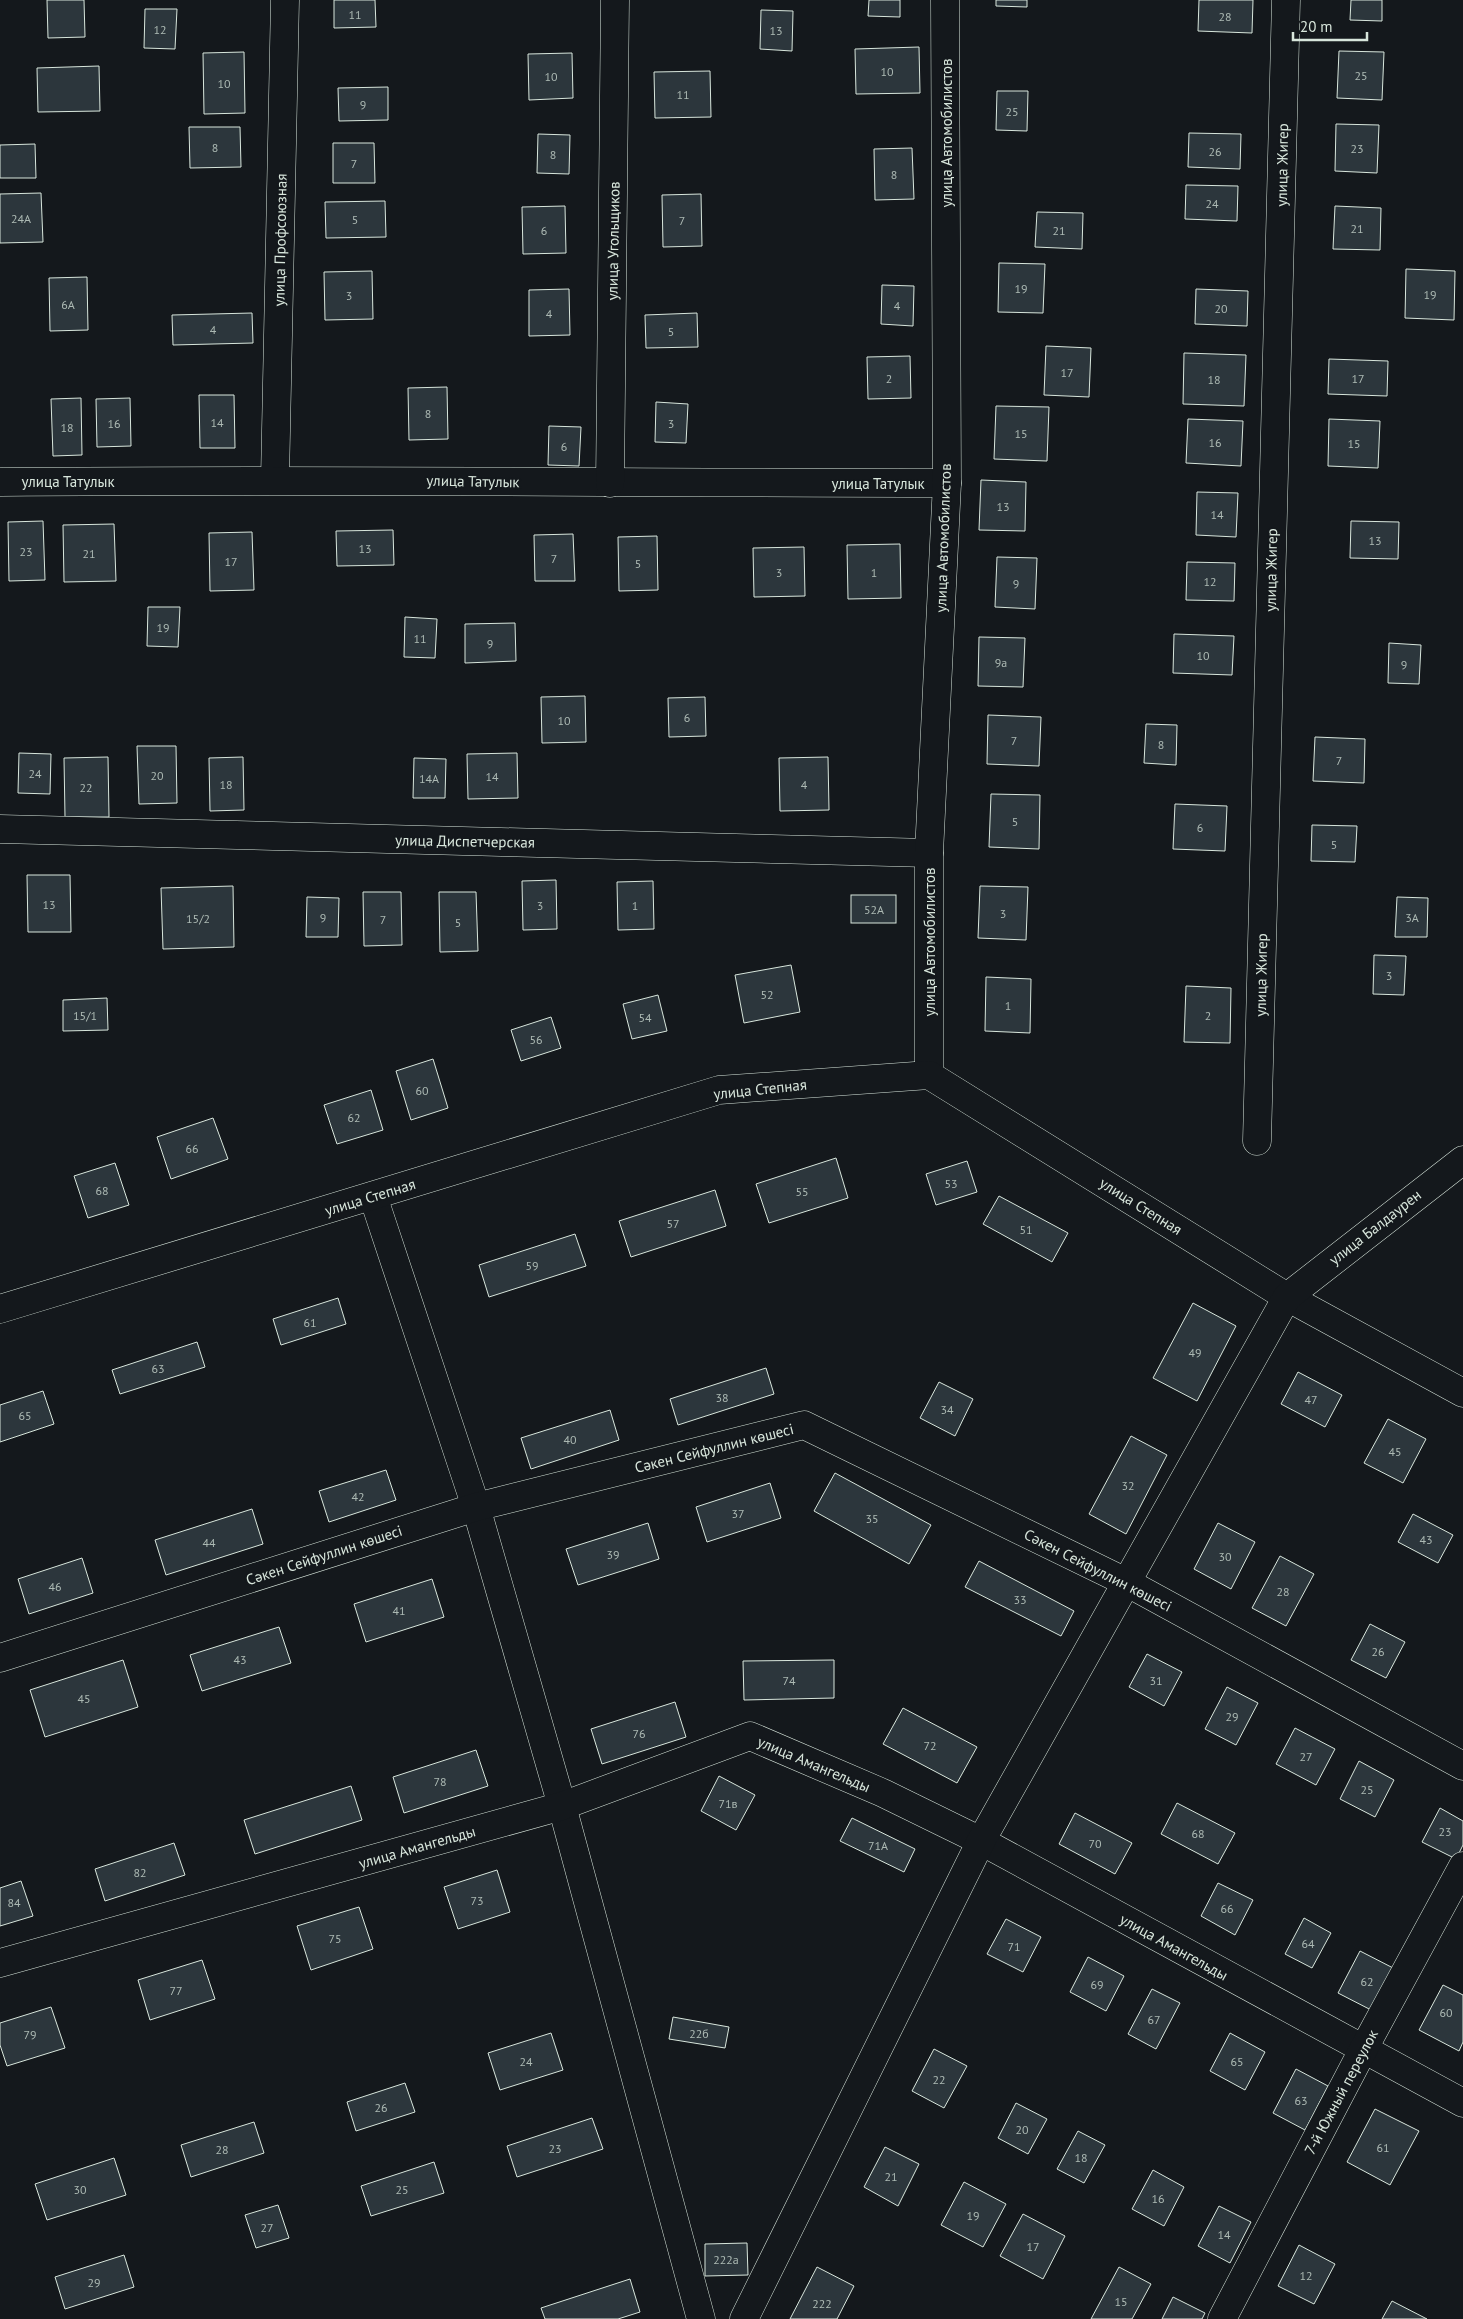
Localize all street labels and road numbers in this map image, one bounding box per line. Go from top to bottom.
street label: улица Автомобилистов [937,58,956,208]
street label: улица Жигер [1272,123,1292,207]
street label: улица Профсоюзная [269,173,291,307]
street label: улица Угольщиков [602,181,624,301]
street label: улица Автомобилистов [931,463,955,613]
street label: улица Татулык [426,471,521,491]
street label: улица Татулык [21,472,115,491]
street label: улица Татулык [831,474,925,493]
street label: улица Жигер [1261,528,1281,612]
street label: улица Диспетчерская [395,830,535,852]
street label: улица Автомобилистов [920,867,939,1017]
street label: улица Жигер [1251,933,1271,1017]
street label: улица Степная [712,1075,808,1103]
street label: улица Степная [1096,1173,1186,1239]
street label: улица Степная [322,1174,418,1220]
street label: улица Балдаурен [1325,1185,1425,1269]
street label: Сәкен Сейфуллин көшесі [632,1419,796,1477]
street label: Сәкен Сейфуллин көшесі [243,1521,405,1589]
street label: Сәкен Сейфуллин көшесі [1021,1524,1175,1616]
street label: улица Амангельды [755,1732,873,1796]
street label: улица Амангельды [356,1821,478,1873]
street label: улица Амангельды [1117,1909,1231,1985]
street label: 7-й Южный переулок [1300,2025,1382,2158]

